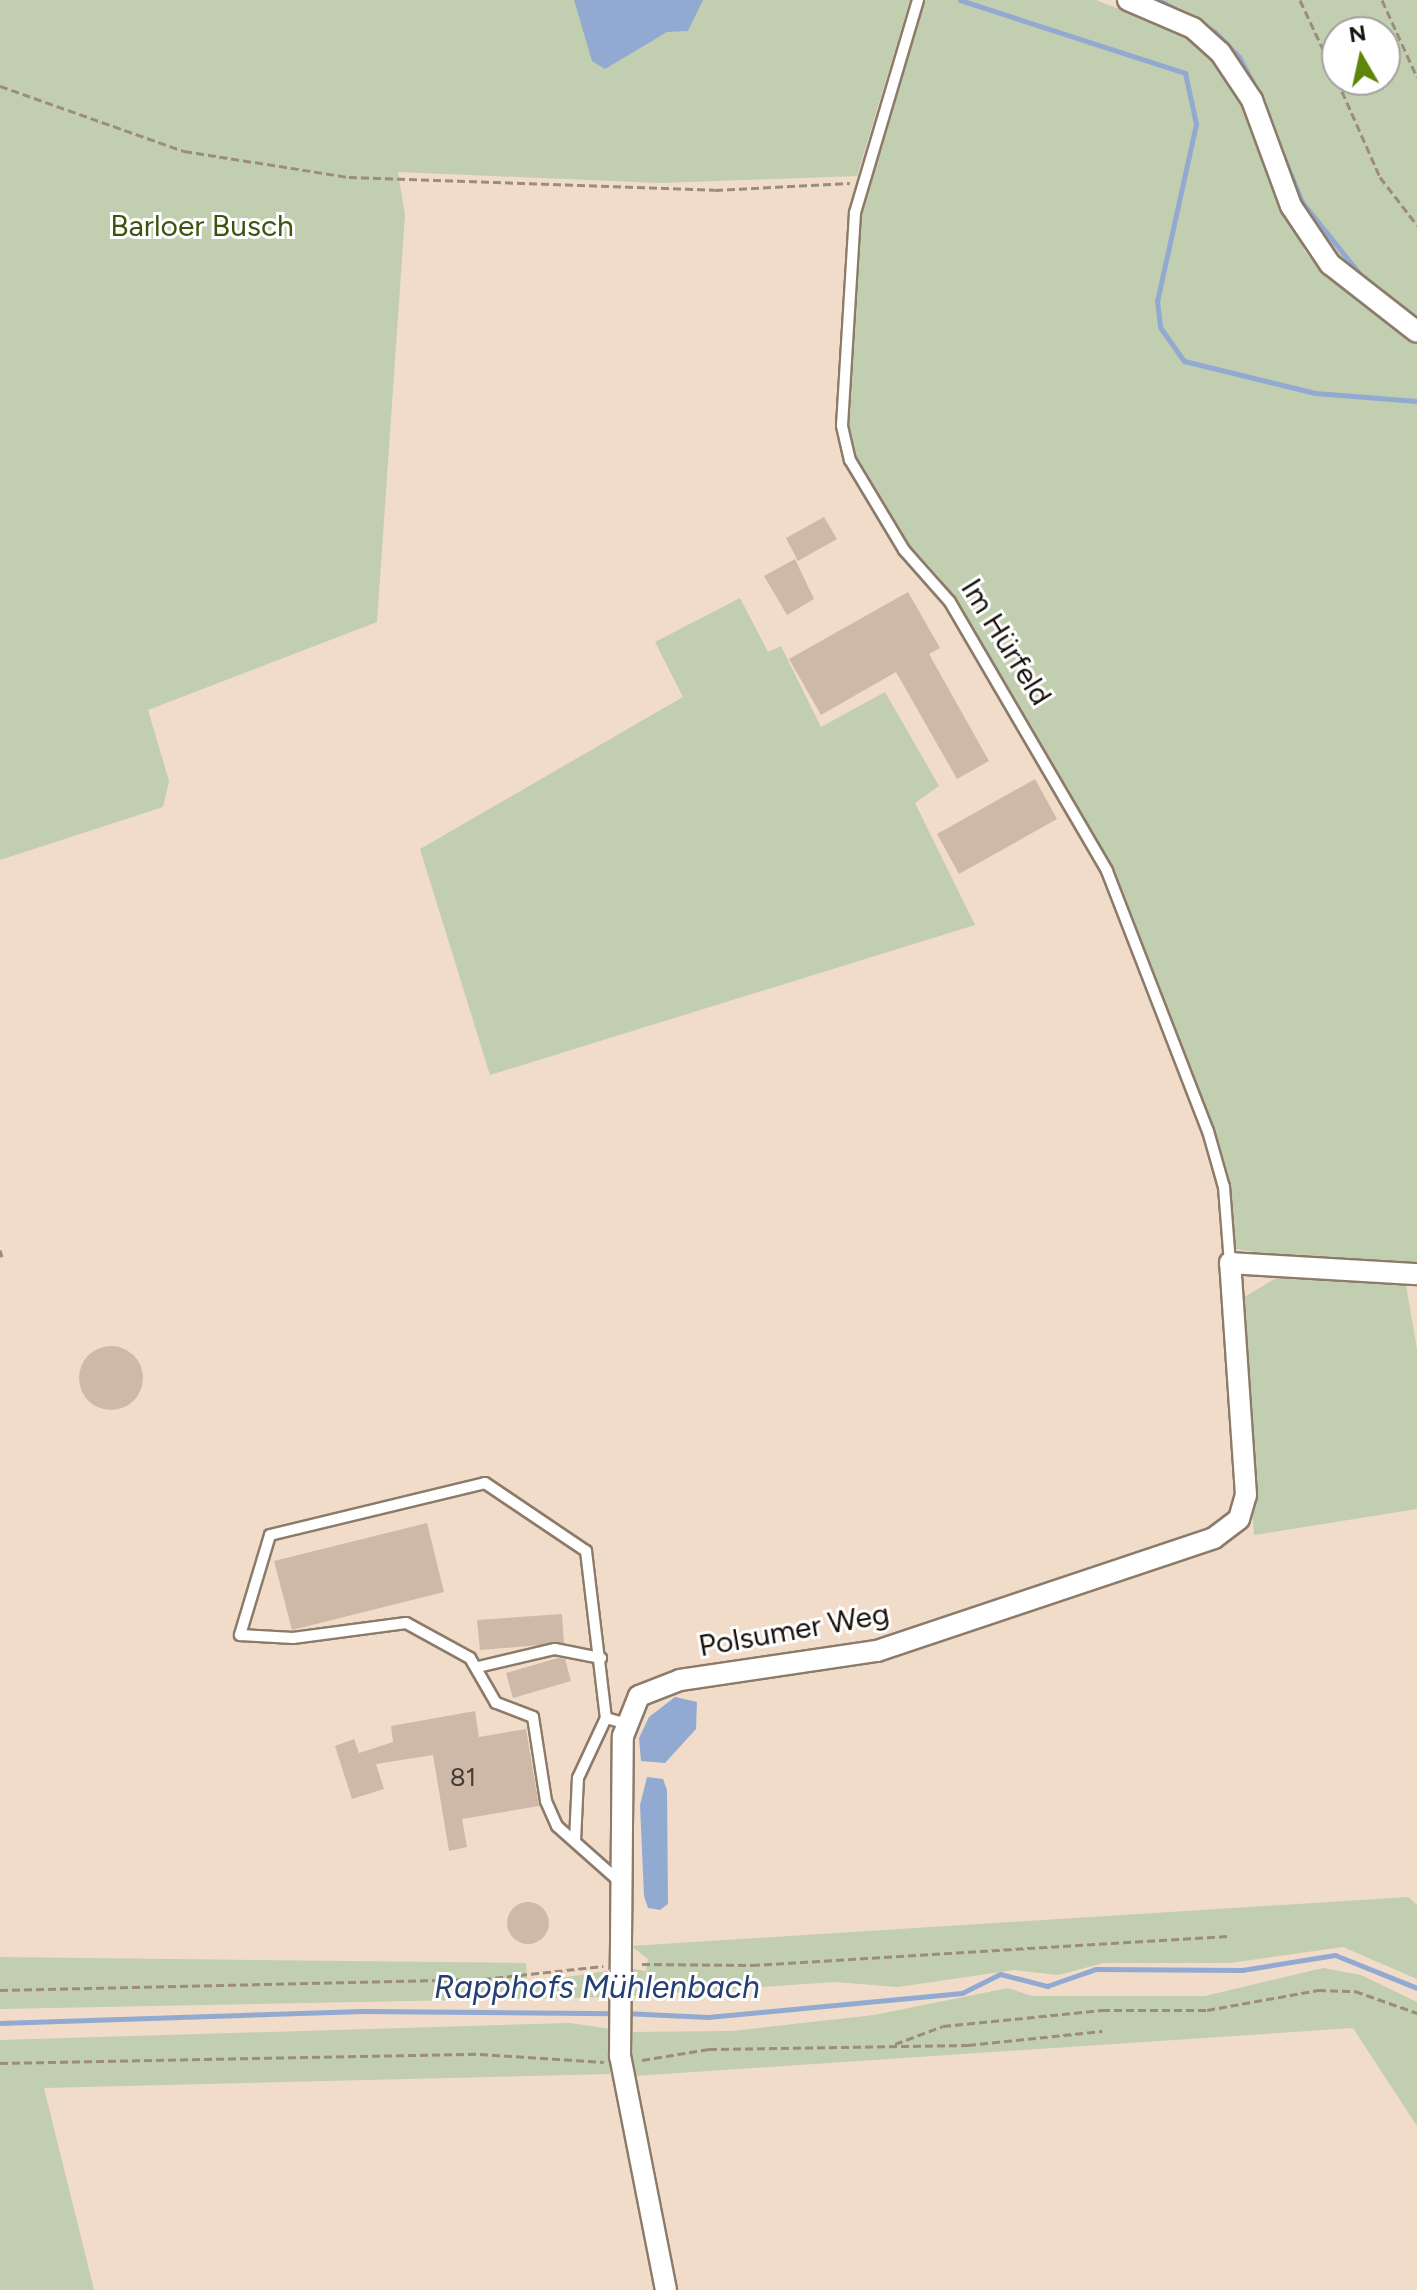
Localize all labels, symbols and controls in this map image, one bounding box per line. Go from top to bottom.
north arrow [1321,16,1401,96]
text: N [1347,19,1368,48]
park label: Barloer Busch [110,208,294,244]
street label: Im Hürfeld [953,572,1059,712]
street label: Polsumer Weg [696,1596,892,1664]
house number: 81 [450,1762,476,1794]
water label: Rapphofs Mühlenbach [434,1968,760,2006]

